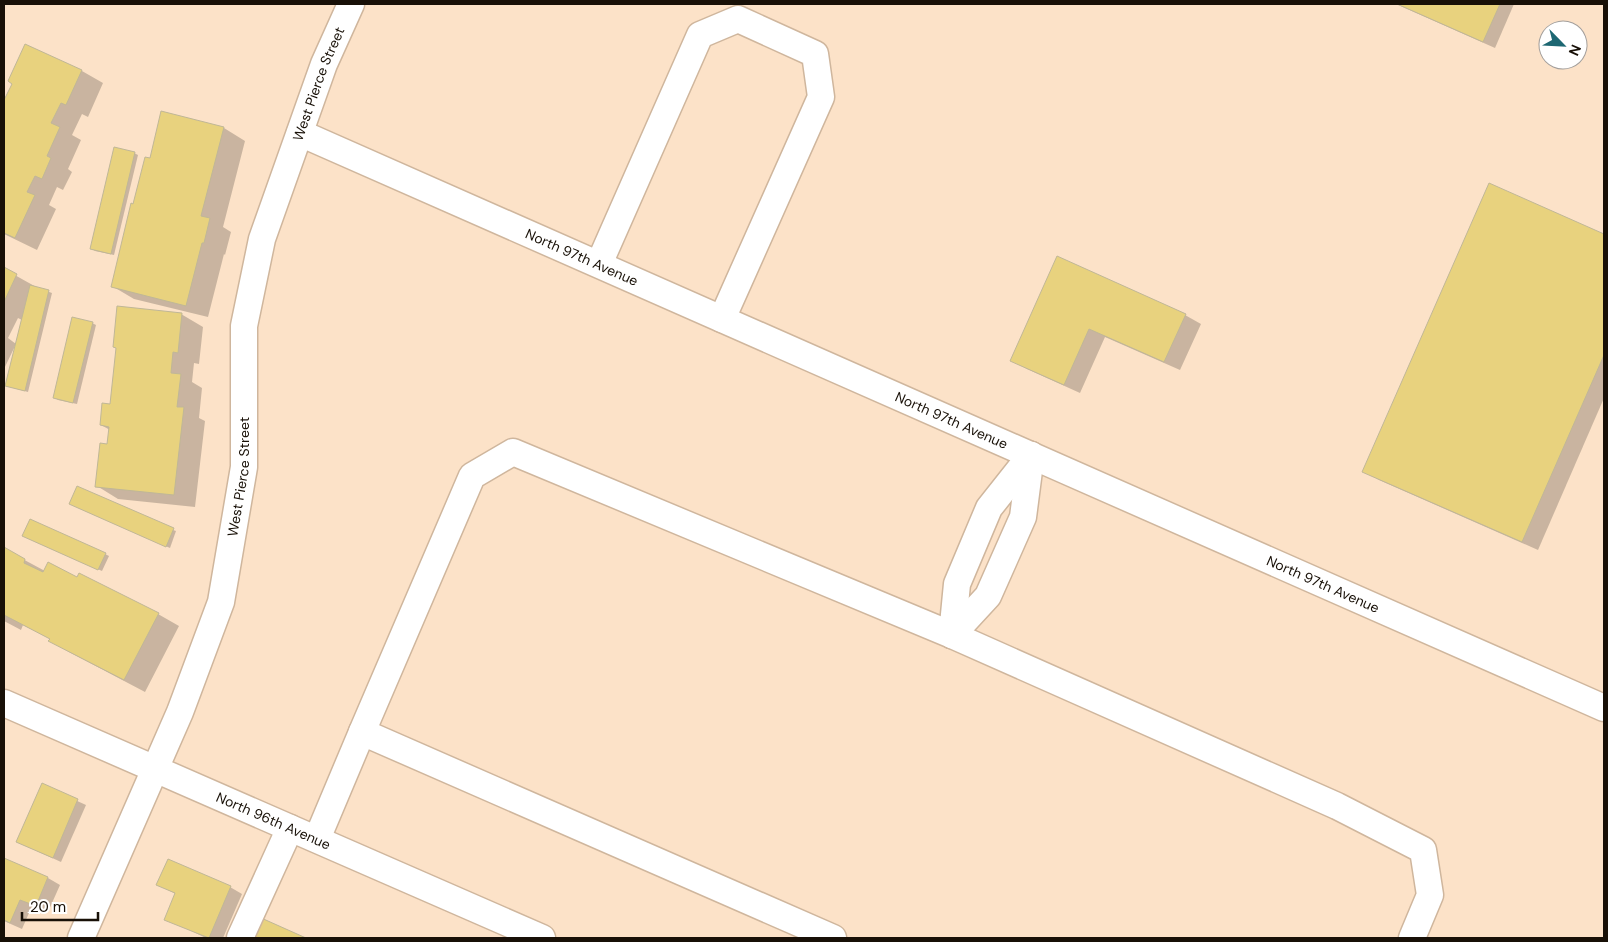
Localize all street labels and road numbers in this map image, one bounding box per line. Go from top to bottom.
street label: West Pierce Street [289,24,349,143]
street label: North 97th Avenue [523,225,641,290]
street label: North 97th Avenue [892,388,1011,453]
street label: West Pierce Street [223,417,253,538]
street label: North 97th Avenue [1264,551,1382,617]
street label: North 96th Avenue [213,788,333,854]

